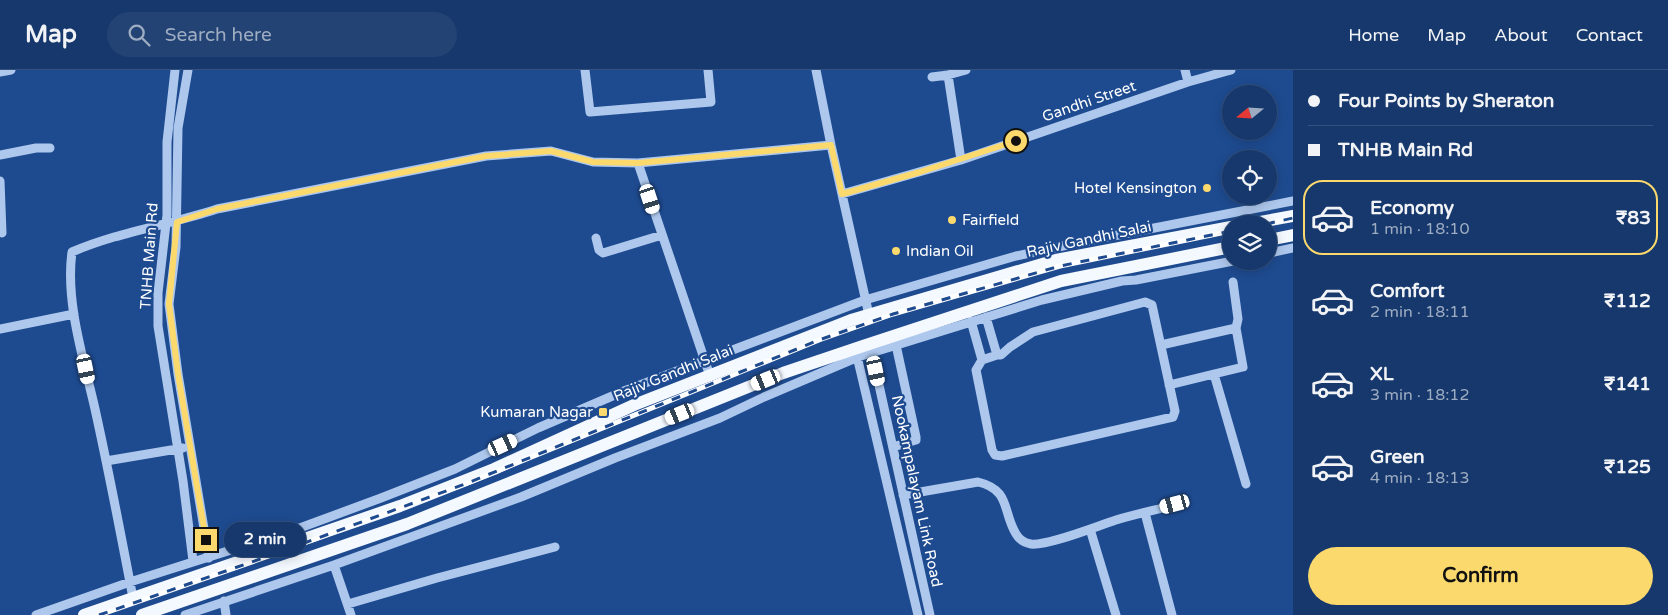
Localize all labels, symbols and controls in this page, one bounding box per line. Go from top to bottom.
search box [107,12,457,57]
text: Map [25,20,77,49]
icon: search [125,21,153,49]
text: Search here [165,24,272,46]
text: Home [1348,24,1399,46]
text: Map [1427,24,1466,46]
text: About [1494,24,1548,46]
text: Contact [1576,24,1643,46]
street label: Gandhi Street [1040,76,1139,125]
north arrow [1222,85,1278,140]
map controls [1222,85,1277,270]
text: Four Points by Sheraton [1338,90,1554,112]
route start [1005,130,1027,152]
text: TNHB Main Rd [1338,139,1473,161]
button: locate [1222,150,1277,205]
place label: Hotel Kensington [1074,179,1197,197]
car [638,182,661,216]
marker: Hotel Kensington [1201,182,1213,194]
icon: car [1310,195,1355,240]
text: Economy [1370,197,1454,219]
street label: TNHB Main Rd [136,202,162,310]
text: ₹83 [1616,207,1651,229]
place label: Fairfield [962,211,1019,229]
marker: Fairfield [946,214,958,226]
button: layers [1222,215,1277,270]
street label: Rajiv Gandhi Salai [1025,217,1153,261]
text: 1 min · 18:10 [1370,219,1469,239]
place label: Indian Oil [906,242,973,260]
marker: Indian Oil [890,245,902,257]
icon: car [1310,278,1355,323]
text: Comfort [1370,280,1444,302]
text: ₹112 [1604,290,1651,312]
text: 2 min · 18:11 [1370,302,1469,322]
street label: Rajiv Gandhi Salai [611,341,735,405]
car [75,353,96,385]
car [865,355,886,387]
icon: car [1310,361,1355,406]
text: XL [1370,363,1394,385]
car [749,367,782,393]
text: ₹141 [1604,373,1651,395]
text: 3 min · 18:12 [1370,385,1469,405]
street label: Nookampalayam Link Road [888,393,946,589]
car [663,401,696,427]
place label: Kumaran Nagar [480,403,593,421]
marker: Kumaran Nagar [597,406,609,418]
car [486,432,519,458]
icon: car [1310,444,1355,489]
text: Green [1370,446,1424,468]
text: ₹125 [1604,456,1651,478]
text: 4 min · 18:13 [1370,468,1469,488]
car [1158,493,1191,515]
callout: 2 min [224,522,306,558]
route end [195,529,217,551]
text: 2 min [244,529,286,549]
button: Confirm [1308,547,1653,605]

